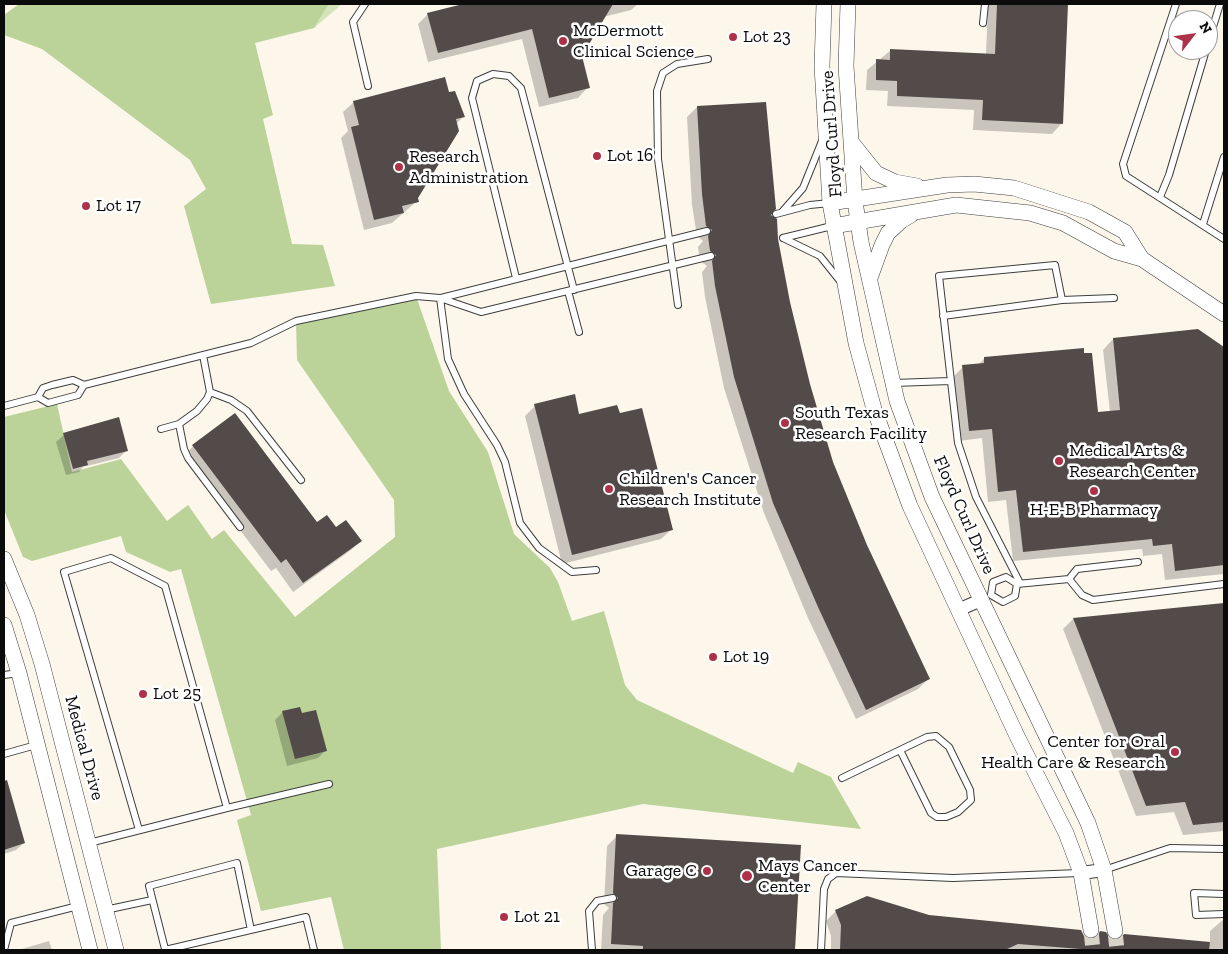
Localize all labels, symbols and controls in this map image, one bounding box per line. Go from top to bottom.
north arrow [1168,10,1218,60]
text: N [1196,19,1216,37]
place label: McDermott Clinical Science [573,20,694,62]
place label: Lot 23 [743,26,791,48]
marker: Lot 23 [727,31,739,43]
marker: McDermott Clinical Science [557,35,569,47]
street label: Floyd Curl Drive [817,70,847,198]
place label: Lot 16 [607,145,653,167]
place label: Research Administration [409,146,528,188]
marker: Lot 16 [591,150,603,162]
marker: Research Administration [393,161,405,173]
place label: Lot 17 [96,195,141,217]
marker: Lot 17 [80,200,92,212]
place label: South Texas Research Facility [795,402,927,444]
marker: South Texas Research Facility [779,417,791,429]
place label: Medical Arts & Research Center [1069,440,1197,482]
street label: Floyd Curl Drive [928,453,1000,577]
marker: Medical Arts & Research Center [1053,455,1065,467]
place label: Children's Cancer Research Institute [619,468,761,510]
marker: Children's Cancer Research Institute [603,483,615,495]
marker: H-E-B Pharmacy [1088,485,1100,497]
place label: H-E-B Pharmacy [1030,499,1158,521]
place label: Lot 19 [723,646,769,668]
marker: Lot 19 [707,651,719,663]
place label: Lot 25 [153,683,201,705]
marker: Lot 25 [137,688,149,700]
street label: Medical Drive [60,693,108,803]
place label: Center for Oral Health Care & Research [981,731,1165,774]
marker: Center for Oral Health Care & Research [1169,746,1181,758]
place label: Mays Cancer Center [758,855,858,898]
place label: Garage C [626,860,697,882]
marker: Garage C [701,865,713,877]
marker: Mays Cancer Center [740,869,754,883]
place label: Lot 21 [514,906,560,928]
marker: Lot 21 [498,911,510,923]

